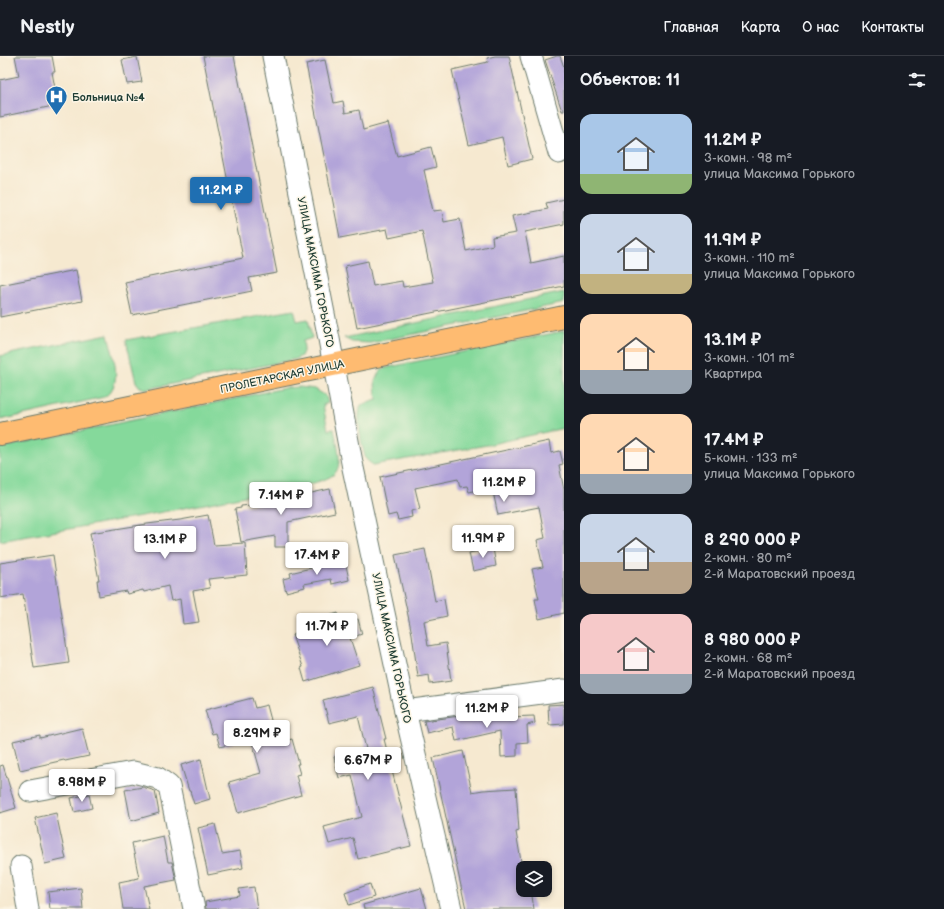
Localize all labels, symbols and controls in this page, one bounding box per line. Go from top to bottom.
text: Nestly [20,16,74,39]
text: Главная [664,19,719,36]
text: Карта [741,19,780,36]
text: О нас [802,19,839,36]
text: Контакты [861,19,924,36]
icon: filters [906,69,928,91]
text: Объектов: 11 [580,70,680,90]
hospital icon: Больница №4 [43,84,69,117]
place label: Больница №4 [72,91,145,104]
icon: home [612,130,660,178]
text: 11.2M ₽ [704,130,761,150]
text: 3-комн. · 98 m² [704,150,792,166]
text: улица Максима Горького [704,166,855,182]
pin: 11.2M ₽ [184,177,258,211]
text: 11.2M ₽ [199,182,243,198]
street label: УЛИЦА МАКСИМА ГОРЬКОГО [294,196,337,349]
icon: home [612,230,660,278]
text: 11.9M ₽ [704,230,761,250]
text: 3-комн. · 110 m² [704,250,795,266]
text: улица Максима Горького [704,266,855,282]
icon: home [612,330,660,378]
text: 13.1M ₽ [704,330,761,350]
text: 3-комн. · 101 m² [704,350,795,366]
street label: ПРОЛЕТАРСКАЯ УЛИЦА [219,357,346,396]
text: Квартира [704,366,762,382]
icon: home [612,430,660,478]
text: 17.4M ₽ [704,430,763,450]
text: 5-комн. · 133 m² [704,450,798,466]
text: улица Максима Горького [704,466,855,482]
pin: 11.2M ₽ [467,469,541,503]
text: 11.2M ₽ [482,474,526,490]
pin: 7.14M ₽ [244,482,318,516]
text: 7.14M ₽ [258,487,304,503]
pin: 11.9M ₽ [446,525,520,559]
pin: 13.1M ₽ [128,526,202,560]
text: 11.9M ₽ [461,530,505,546]
icon: home [612,530,660,578]
text: 8 290 000 ₽ [704,530,800,550]
text: 13.1M ₽ [143,531,187,547]
pin: 17.4M ₽ [280,542,354,576]
text: 17.4M ₽ [294,547,340,563]
text: 2-комн. · 80 m² [704,550,792,566]
text: 2-й Маратовский проезд [704,566,855,582]
street label: УЛИЦА МАКСИМА ГОРЬКОГО [369,572,414,725]
pin: 11.7M ₽ [290,613,364,647]
text: 11.7M ₽ [305,618,349,634]
icon: home [612,630,660,678]
text: 8 980 000 ₽ [704,630,800,650]
text: 2-комн. · 68 m² [704,650,792,666]
text: 2-й Маратовский проезд [704,666,855,682]
pin: 11.2M ₽ [450,695,524,729]
text: 11.2M ₽ [465,700,509,716]
pin: 8.29M ₽ [220,720,294,754]
text: 8.29M ₽ [233,725,281,741]
pin: 6.67M ₽ [331,747,405,781]
text: 6.67M ₽ [344,752,392,768]
pin: 8.98M ₽ [45,769,119,803]
text: 8.98M ₽ [58,774,106,790]
map controls [516,861,552,897]
button: layers [516,861,552,897]

